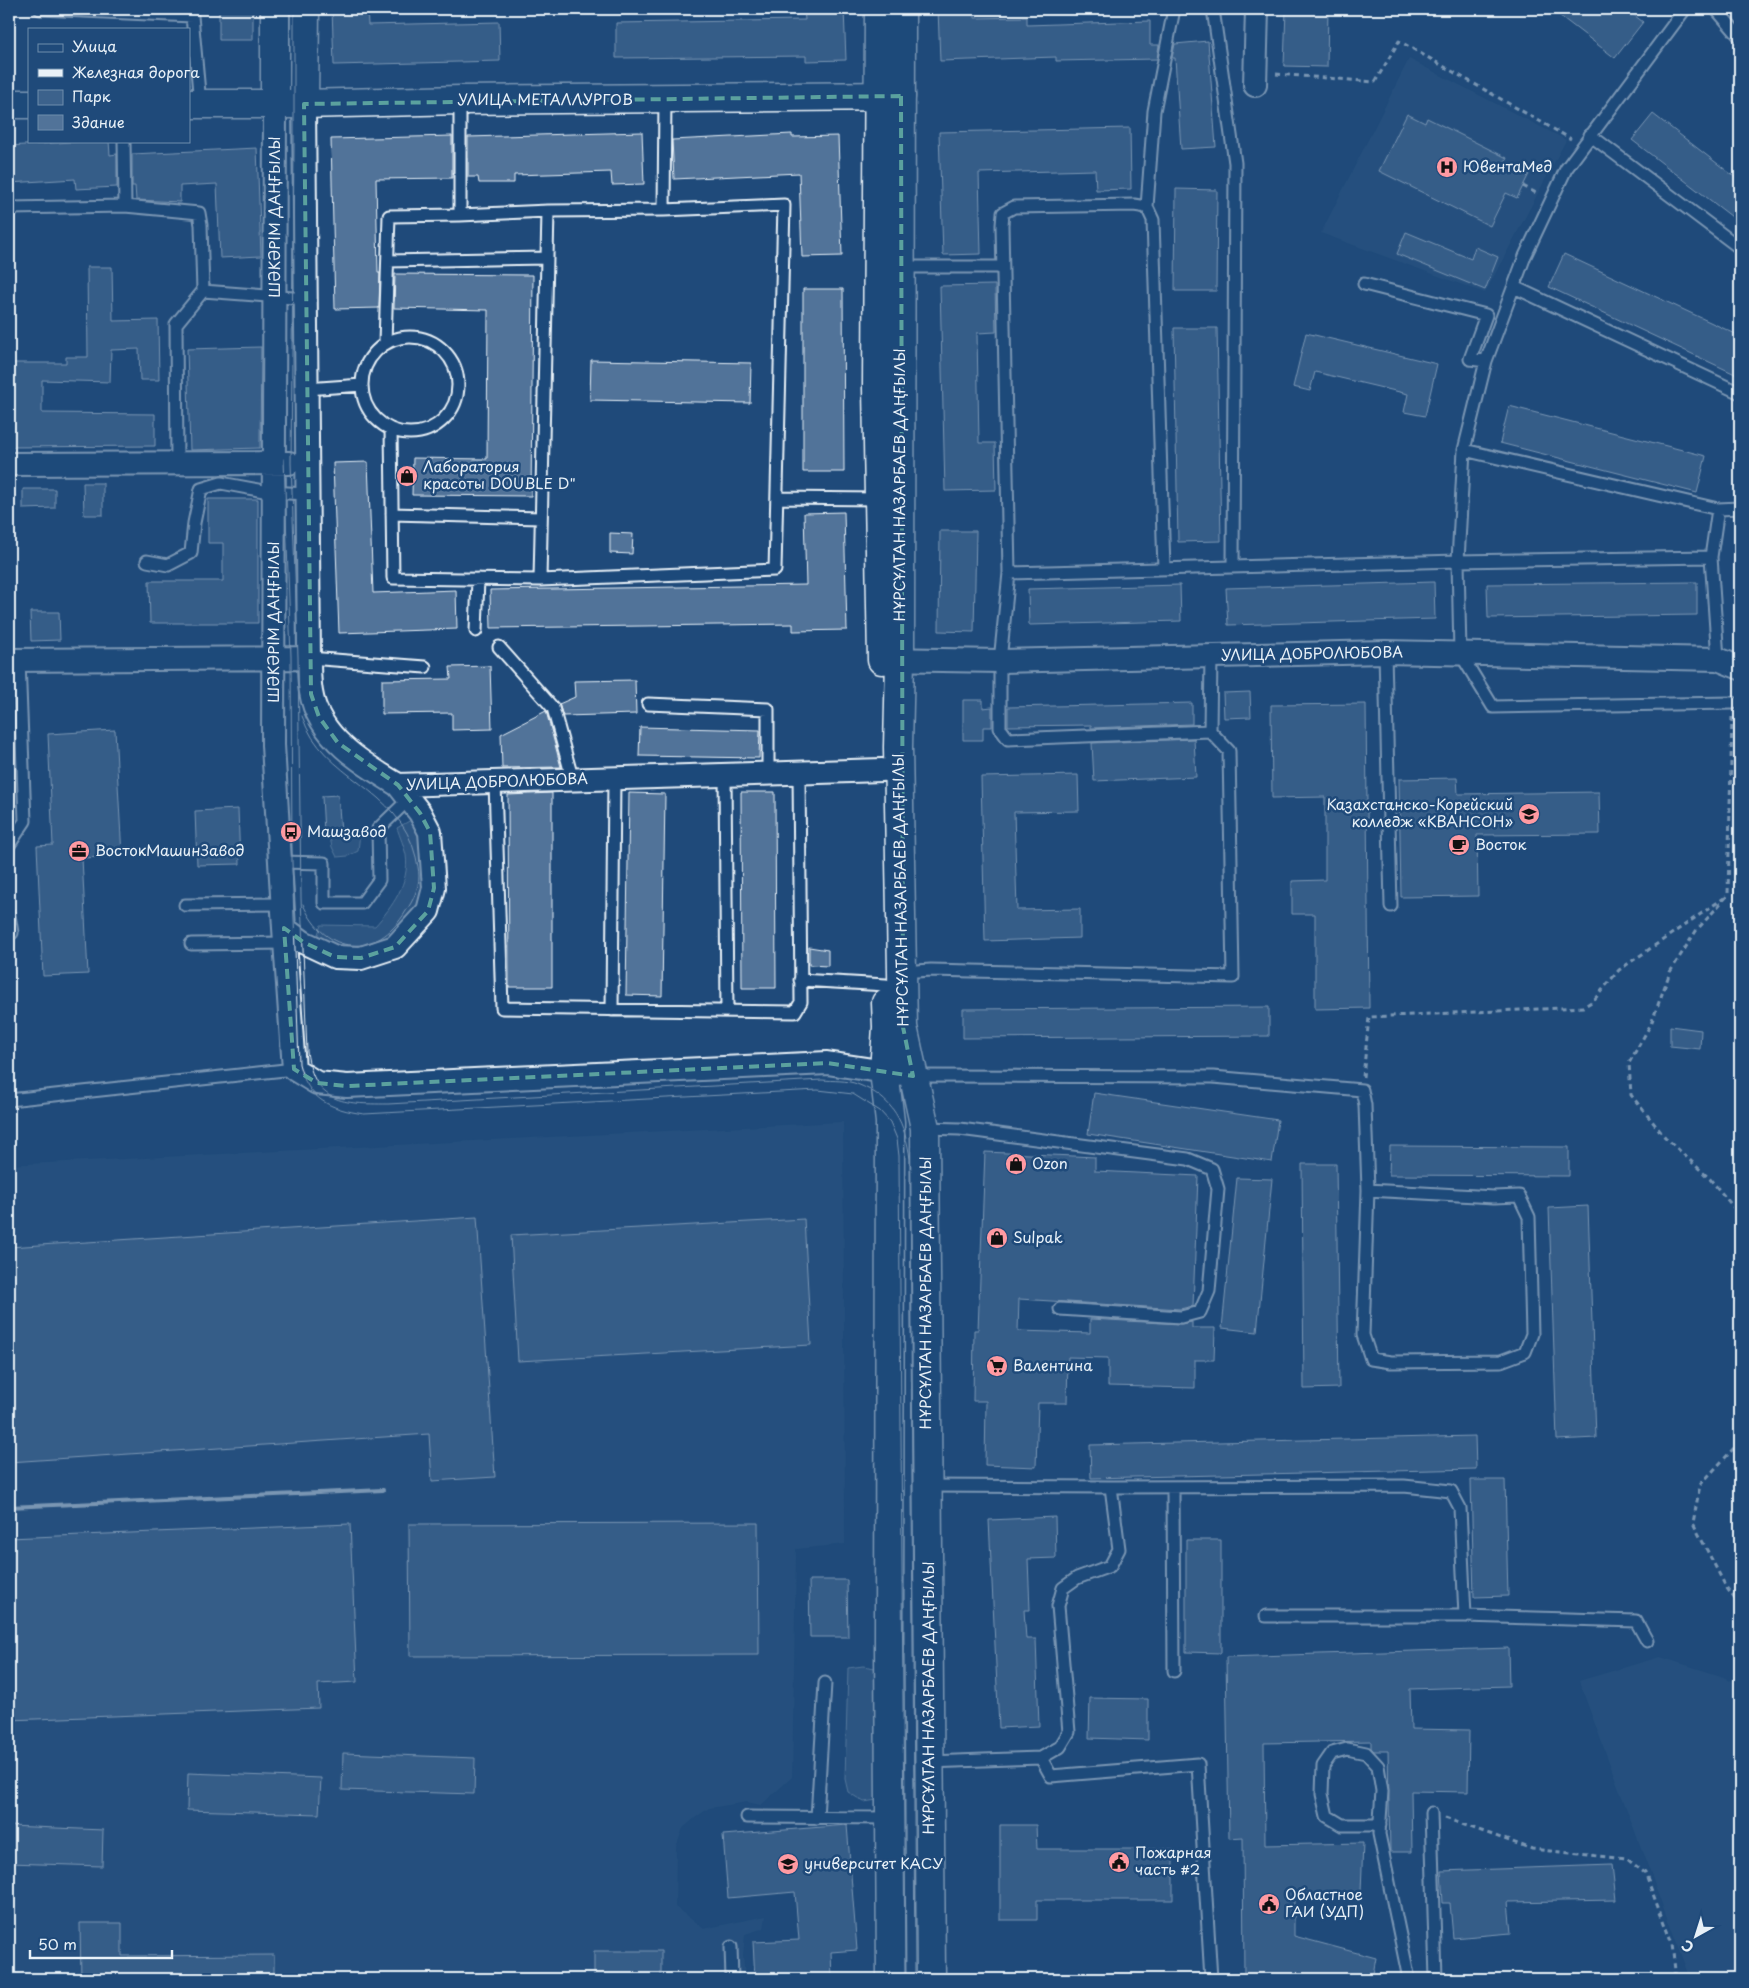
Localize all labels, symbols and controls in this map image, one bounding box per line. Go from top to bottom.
legend [28,28,190,142]
text: Улица [72,34,117,57]
text: Железная дорога [72,60,200,83]
text: Парк [72,84,111,107]
street label: УЛИЦА МЕТАЛЛУРГОВ [457,87,633,110]
text: Здание [72,110,125,133]
street label: ШӘКӘРІМ ДАҢҒЫЛЫ [262,136,285,298]
place label: ЮвентаМед [1463,154,1552,177]
hospital icon: ЮвентаМед [1435,155,1459,179]
street label: НҰРСҰЛТАН НАЗАРБАЕВ ДАҢҒЫЛЫ [887,348,910,622]
place label: Лаборатория красоты DOUBLE D" [423,454,576,494]
shop icon: Лаборатория красоты DOUBLE D" [395,464,419,488]
street label: ШӘКӘРІМ ДАҢҒЫЛЫ [261,541,284,703]
street label: УЛИЦА ДОБРОЛЮБОВА [1221,639,1403,666]
street label: НҰРСҰЛТАН НАЗАРБАЕВ ДАҢҒЫЛЫ [886,753,913,1027]
street label: УЛИЦА ДОБРОЛЮБОВА [406,766,588,795]
place label: Казахстанско-Корейский колледж «КВАНСОН» [1326,792,1513,832]
school or university icon: Казахстанско-Корейский колледж «КВАНСОН» [1517,802,1541,826]
place label: Машзавод [307,819,386,842]
bus stop icon: Машзавод [279,820,303,844]
place label: Восток [1475,832,1527,855]
cafe icon: Восток [1447,833,1471,857]
place label: ВостокМашинЗавод [95,838,244,861]
office icon: ВостокМашинЗавод [67,839,91,863]
place label: Ozon [1032,1151,1068,1174]
shop icon: Ozon [1004,1152,1028,1176]
street label: НҰРСҰЛТАН НАЗАРБАЕВ ДАҢҒЫЛЫ [913,1156,936,1430]
place label: Sulpak [1013,1225,1063,1248]
shop icon: Sulpak [985,1226,1009,1250]
place label: Валентина [1013,1353,1093,1376]
supermarket icon: Валентина [985,1354,1009,1378]
street label: НҰРСҰЛТАН НАЗАРБАЕВ ДАҢҒЫЛЫ [916,1561,939,1835]
place label: Пожарная часть #2 [1135,1840,1212,1880]
public building icon: Пожарная часть #2 [1107,1850,1131,1874]
place label: университет КАСУ [804,1851,943,1874]
school or university icon: университет КАСУ [776,1852,800,1876]
place label: Областное ГАИ (УДП) [1285,1882,1364,1922]
public building icon: Областное ГАИ (УДП) [1257,1892,1281,1916]
north arrow [1672,1910,1722,1960]
scale bar [30,1928,172,1960]
text: 50 m [38,1932,77,1955]
text: С [1677,1935,1698,1958]

